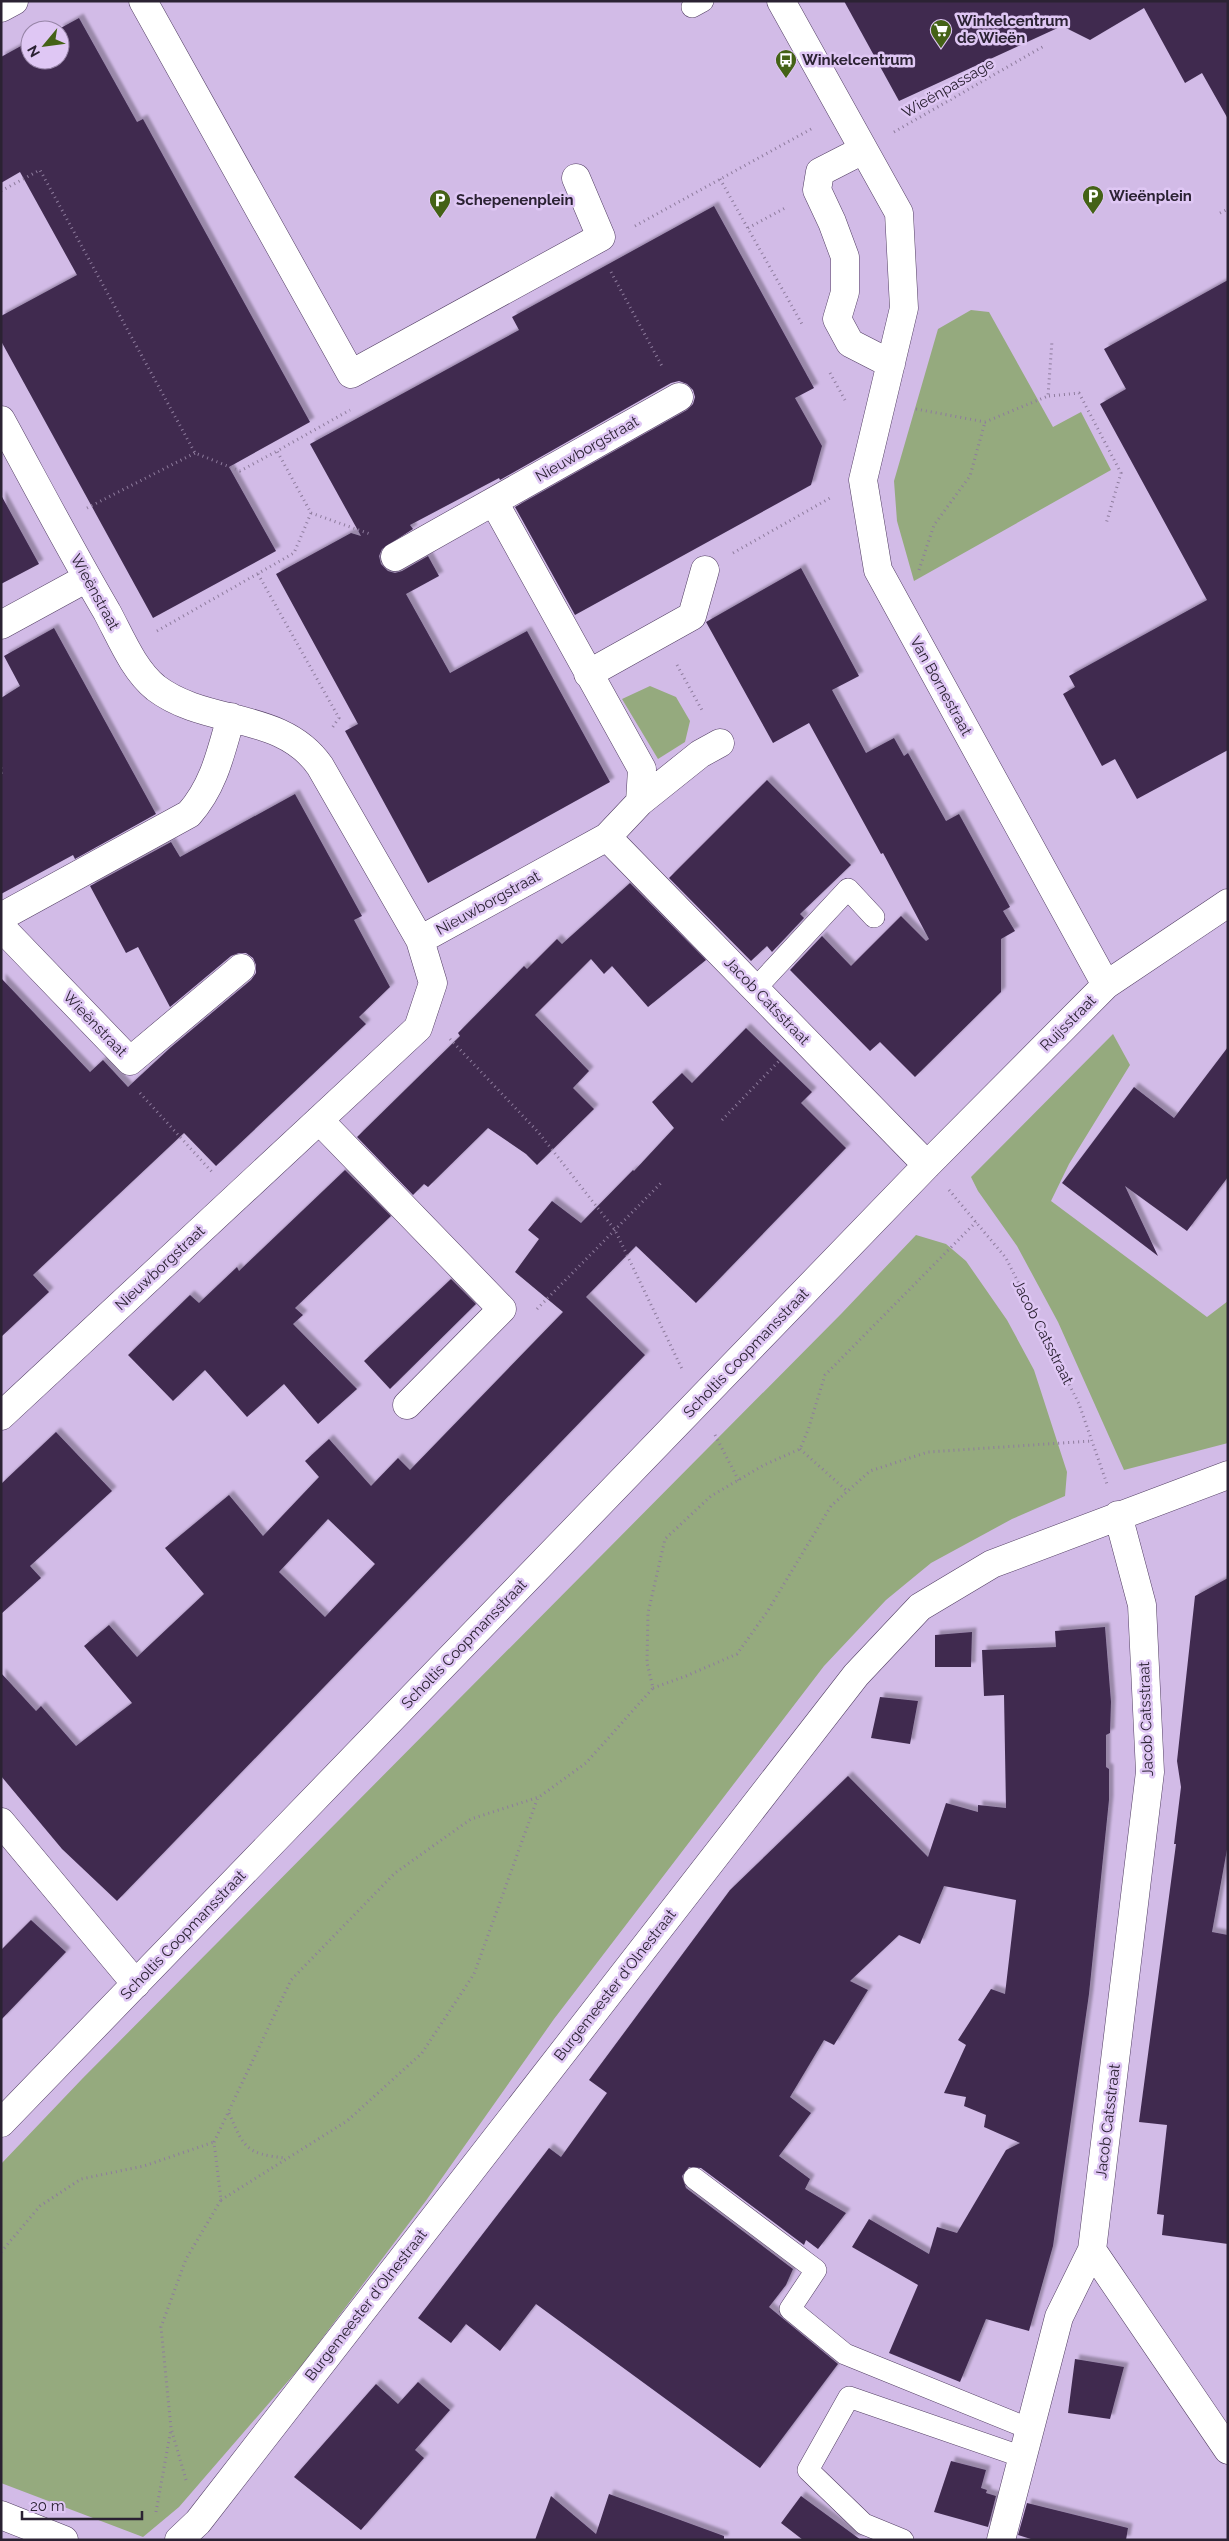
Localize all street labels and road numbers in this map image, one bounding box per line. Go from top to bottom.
street label: Wieënpassage [899,54,997,122]
street label: Nieuwborgstraat [532,412,642,486]
street label: Wieënstraat [67,551,123,633]
street label: Van Bornestraat [906,633,976,739]
street label: Nieuwborgstraat [433,867,543,939]
street label: Jacob Catsstraat [721,953,813,1049]
street label: Wieënstraat [59,987,131,1061]
street label: Ruijsstraat [1036,991,1100,1055]
street label: Nieuwborgstraat [111,1222,209,1314]
street label: Jacob Catsstraat [1009,1277,1077,1387]
street label: Scholtis Coopmansstraat [680,1285,812,1421]
street label: Scholtis Coopmansstraat [398,1576,530,1712]
street label: Jacob Catsstraat [1135,1661,1157,1777]
street label: Scholtis Coopmansstraat [117,1867,249,2003]
street label: Burgemeester d'Olnestraat [550,1906,680,2064]
street label: Jacob Catsstraat [1092,2063,1124,2179]
street label: Burgemeester d'Olnestraat [301,2226,431,2384]

